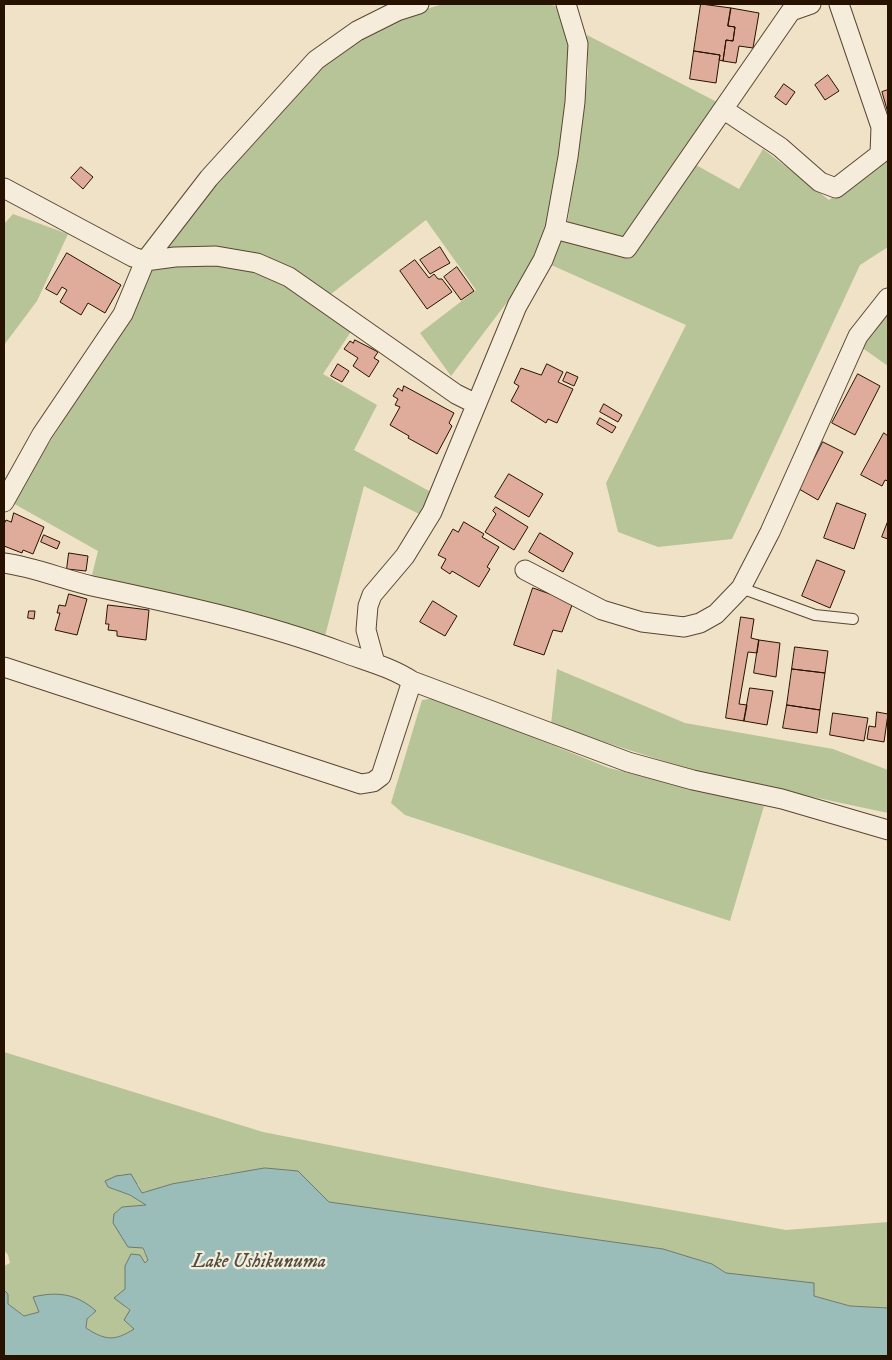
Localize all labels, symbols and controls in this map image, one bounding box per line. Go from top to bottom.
water label: Lake Ushikunuma [192,1252,326,1274]

